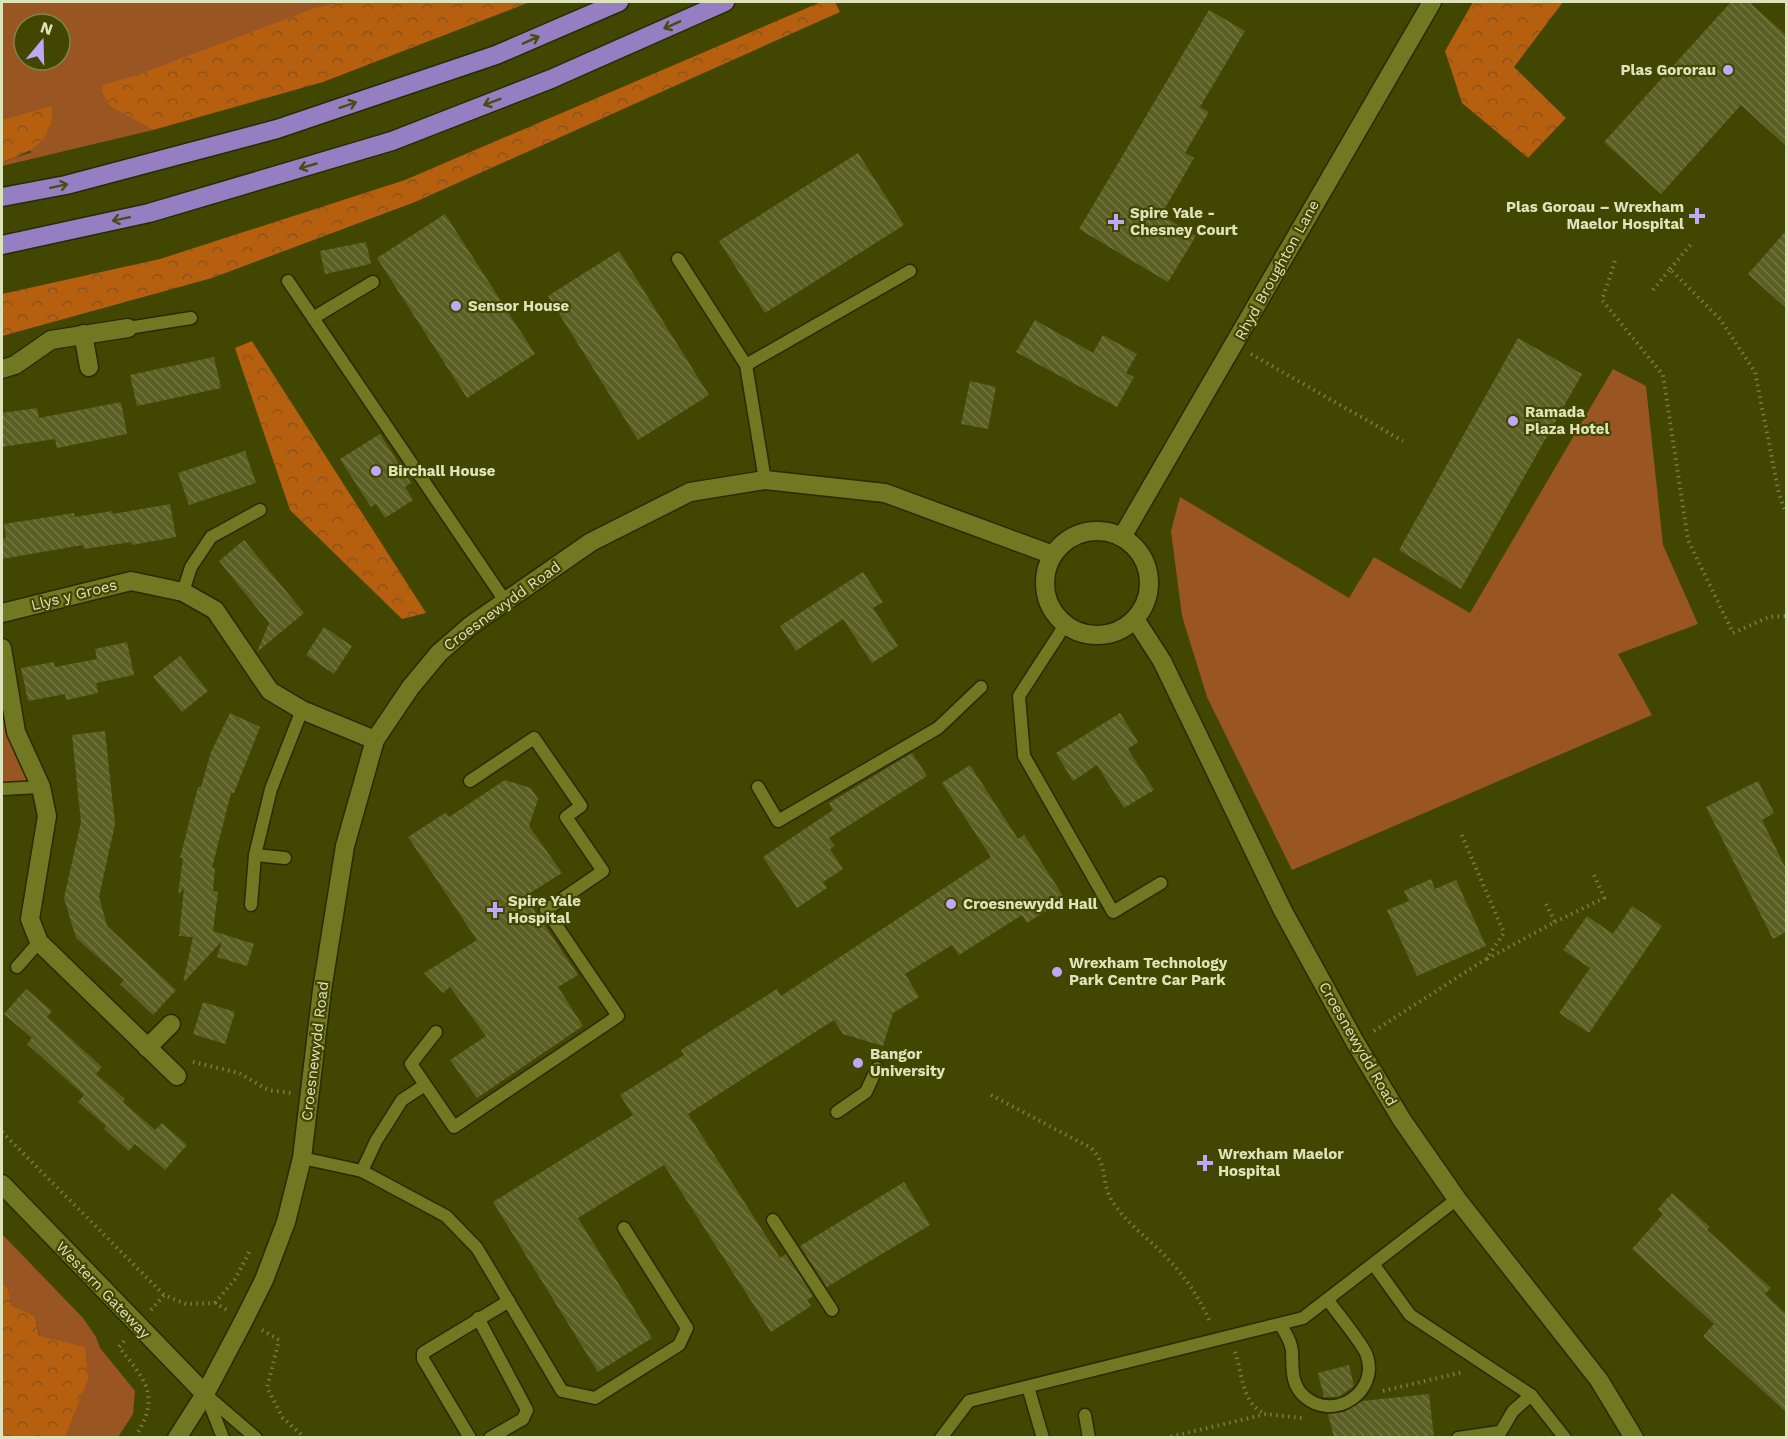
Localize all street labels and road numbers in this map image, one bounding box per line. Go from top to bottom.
street label: Rhyd Broughton Lane [1231,197,1323,343]
street label: Croesnewydd Road [440,557,564,655]
street label: Llys y Groes [29,576,119,614]
street label: Croesnewydd Road [1315,979,1401,1109]
street label: Croesnewydd Road [298,980,332,1122]
street label: Western Gateway [52,1238,154,1342]

